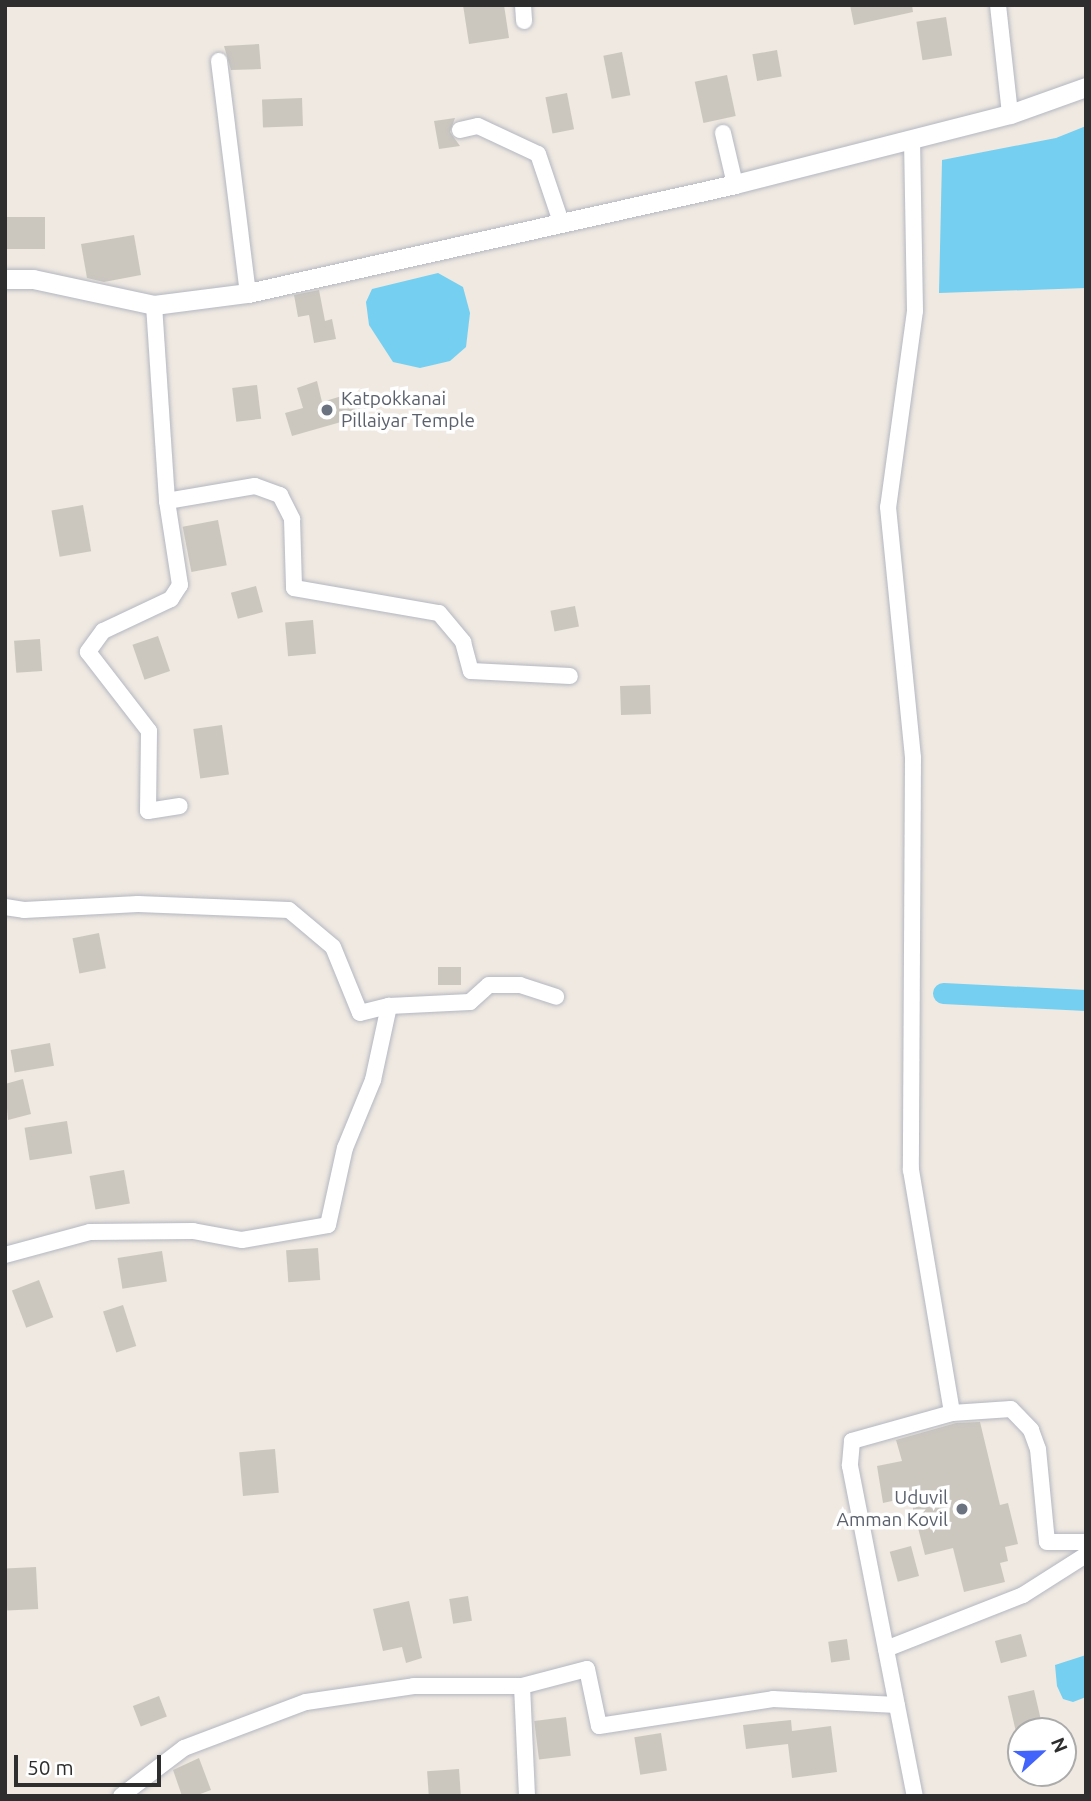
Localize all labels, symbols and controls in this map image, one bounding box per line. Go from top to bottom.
place label: Katpokkanai Pillaiyar Temple [341,388,475,432]
marker: Katpokkanai Pillaiyar Temple [319,402,335,418]
place label: Uduvil Amman Kovil [837,1487,948,1531]
marker: Uduvil Amman Kovil [954,1501,970,1517]
north arrow [1007,1717,1077,1787]
text: N [1047,1734,1072,1756]
scale bar [18,1742,164,1786]
text: 50 m [27,1755,74,1779]

